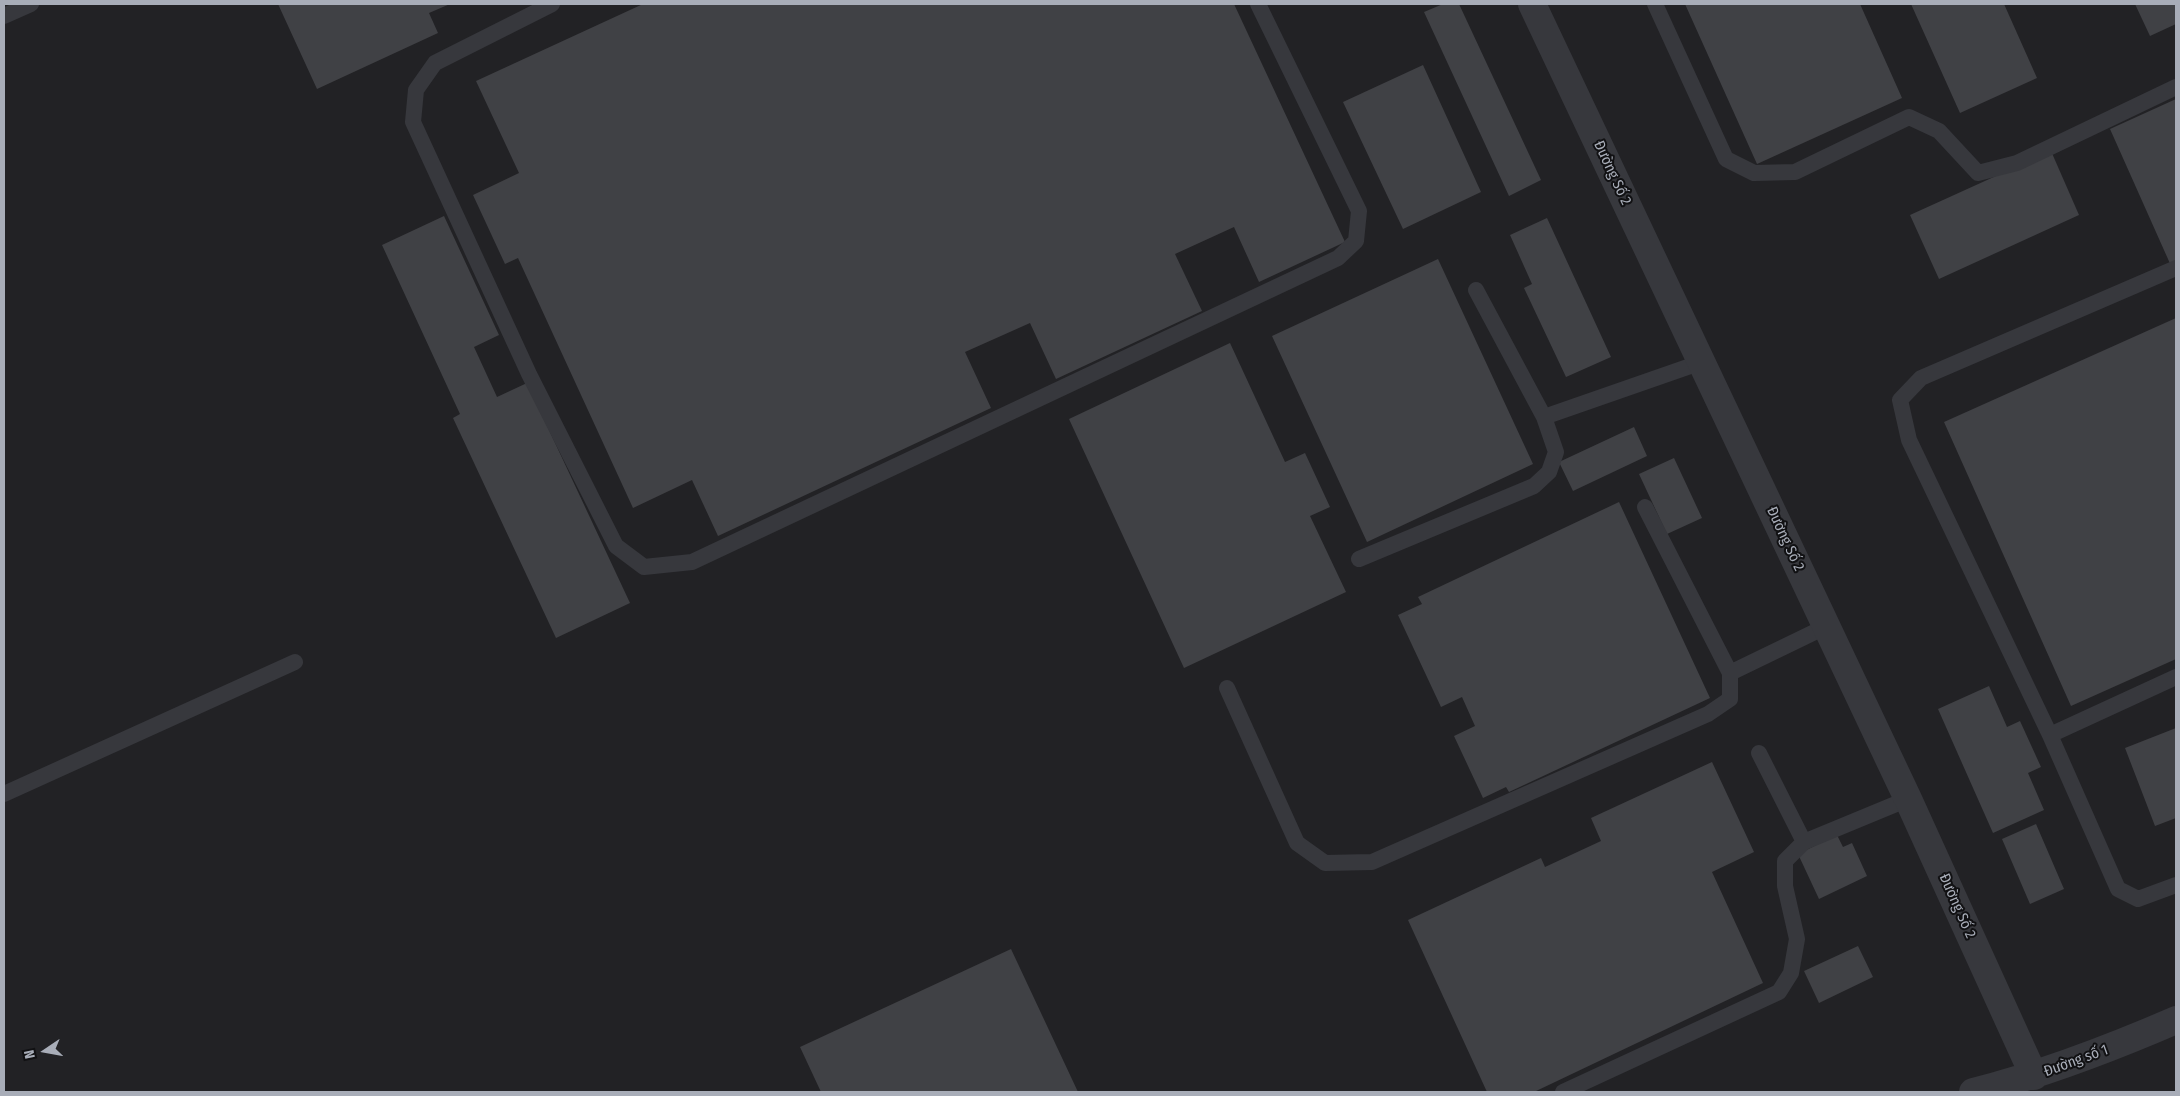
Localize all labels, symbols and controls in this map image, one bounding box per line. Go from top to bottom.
street label: Đường Số 2 [1589,138,1635,208]
street label: Đường Số 2 [1762,504,1808,574]
street label: Đường Số 2 [1935,871,1979,941]
north arrow [20,1026,70,1076]
street label: Đường số 1 [2041,1041,2111,1081]
text: N [21,1048,39,1060]

